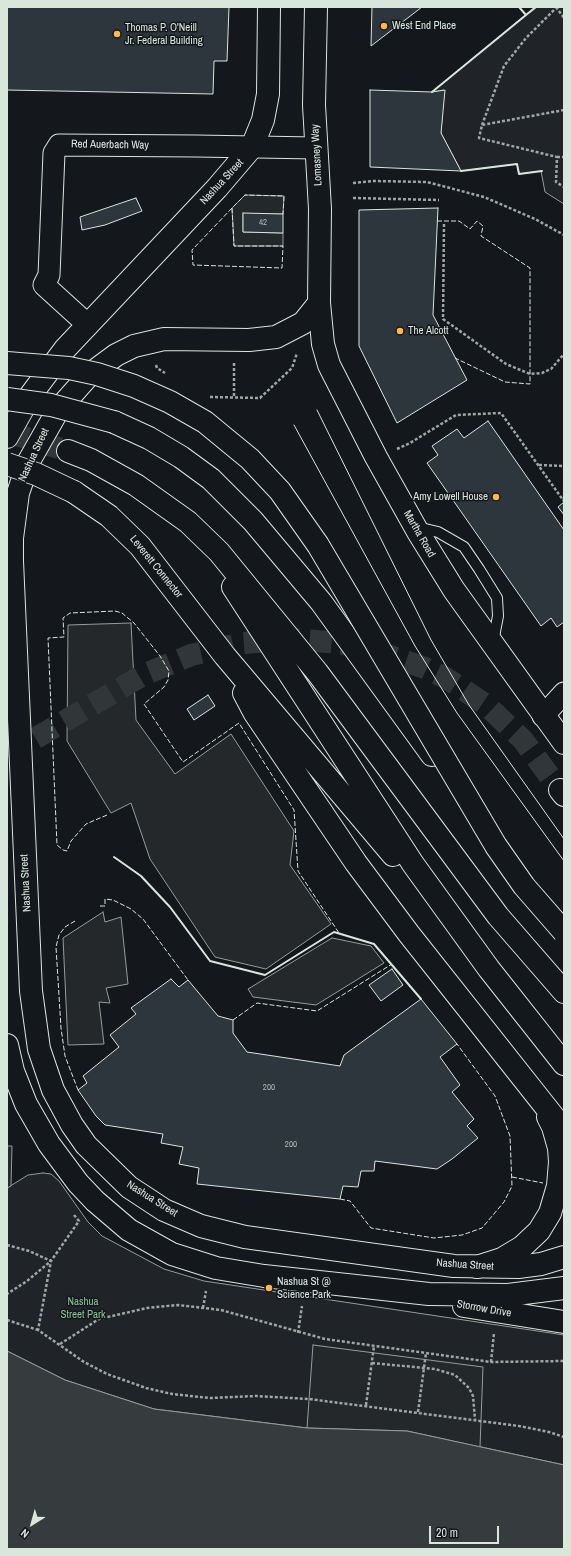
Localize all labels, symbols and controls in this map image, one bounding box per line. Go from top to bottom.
place label: West End Place [392,19,456,33]
place label: Thomas P. O'Neill Jr. Federal Building [125,21,203,47]
marker: West End Place [379,21,389,31]
marker: Thomas P. O'Neill Jr. Federal Building [112,29,122,39]
street label: Lomasney Way [309,124,325,186]
street label: Red Auerbach Way [71,138,149,152]
street label: Nashua Street [198,156,246,208]
house number: 42 [259,218,267,228]
place label: The Alcott [408,324,449,338]
marker: The Alcott [395,326,405,336]
street label: Nashua Street [16,426,52,484]
place label: Amy Lowell House [413,490,488,504]
marker: Amy Lowell House [491,492,501,502]
street label: Martha Road [400,508,438,560]
street label: Leverett Connector [127,533,185,601]
street label: Nashua Street [18,854,34,912]
house number: 200 [263,1083,275,1093]
house number: 200 [285,1140,297,1150]
street label: Nashua Street [124,1178,180,1220]
street label: Nashua Street [436,1256,494,1274]
place label: Nashua St @ Science Park [277,1275,331,1301]
marker: Nashua St @ Science Park [264,1283,274,1293]
park label: Nashua Street Park [60,1295,106,1321]
street label: Storrow Drive [456,1298,512,1320]
north arrow [12,1504,52,1544]
scale bar [431,1518,501,1544]
text: 20 m [436,1525,458,1541]
text: N [18,1526,32,1541]

